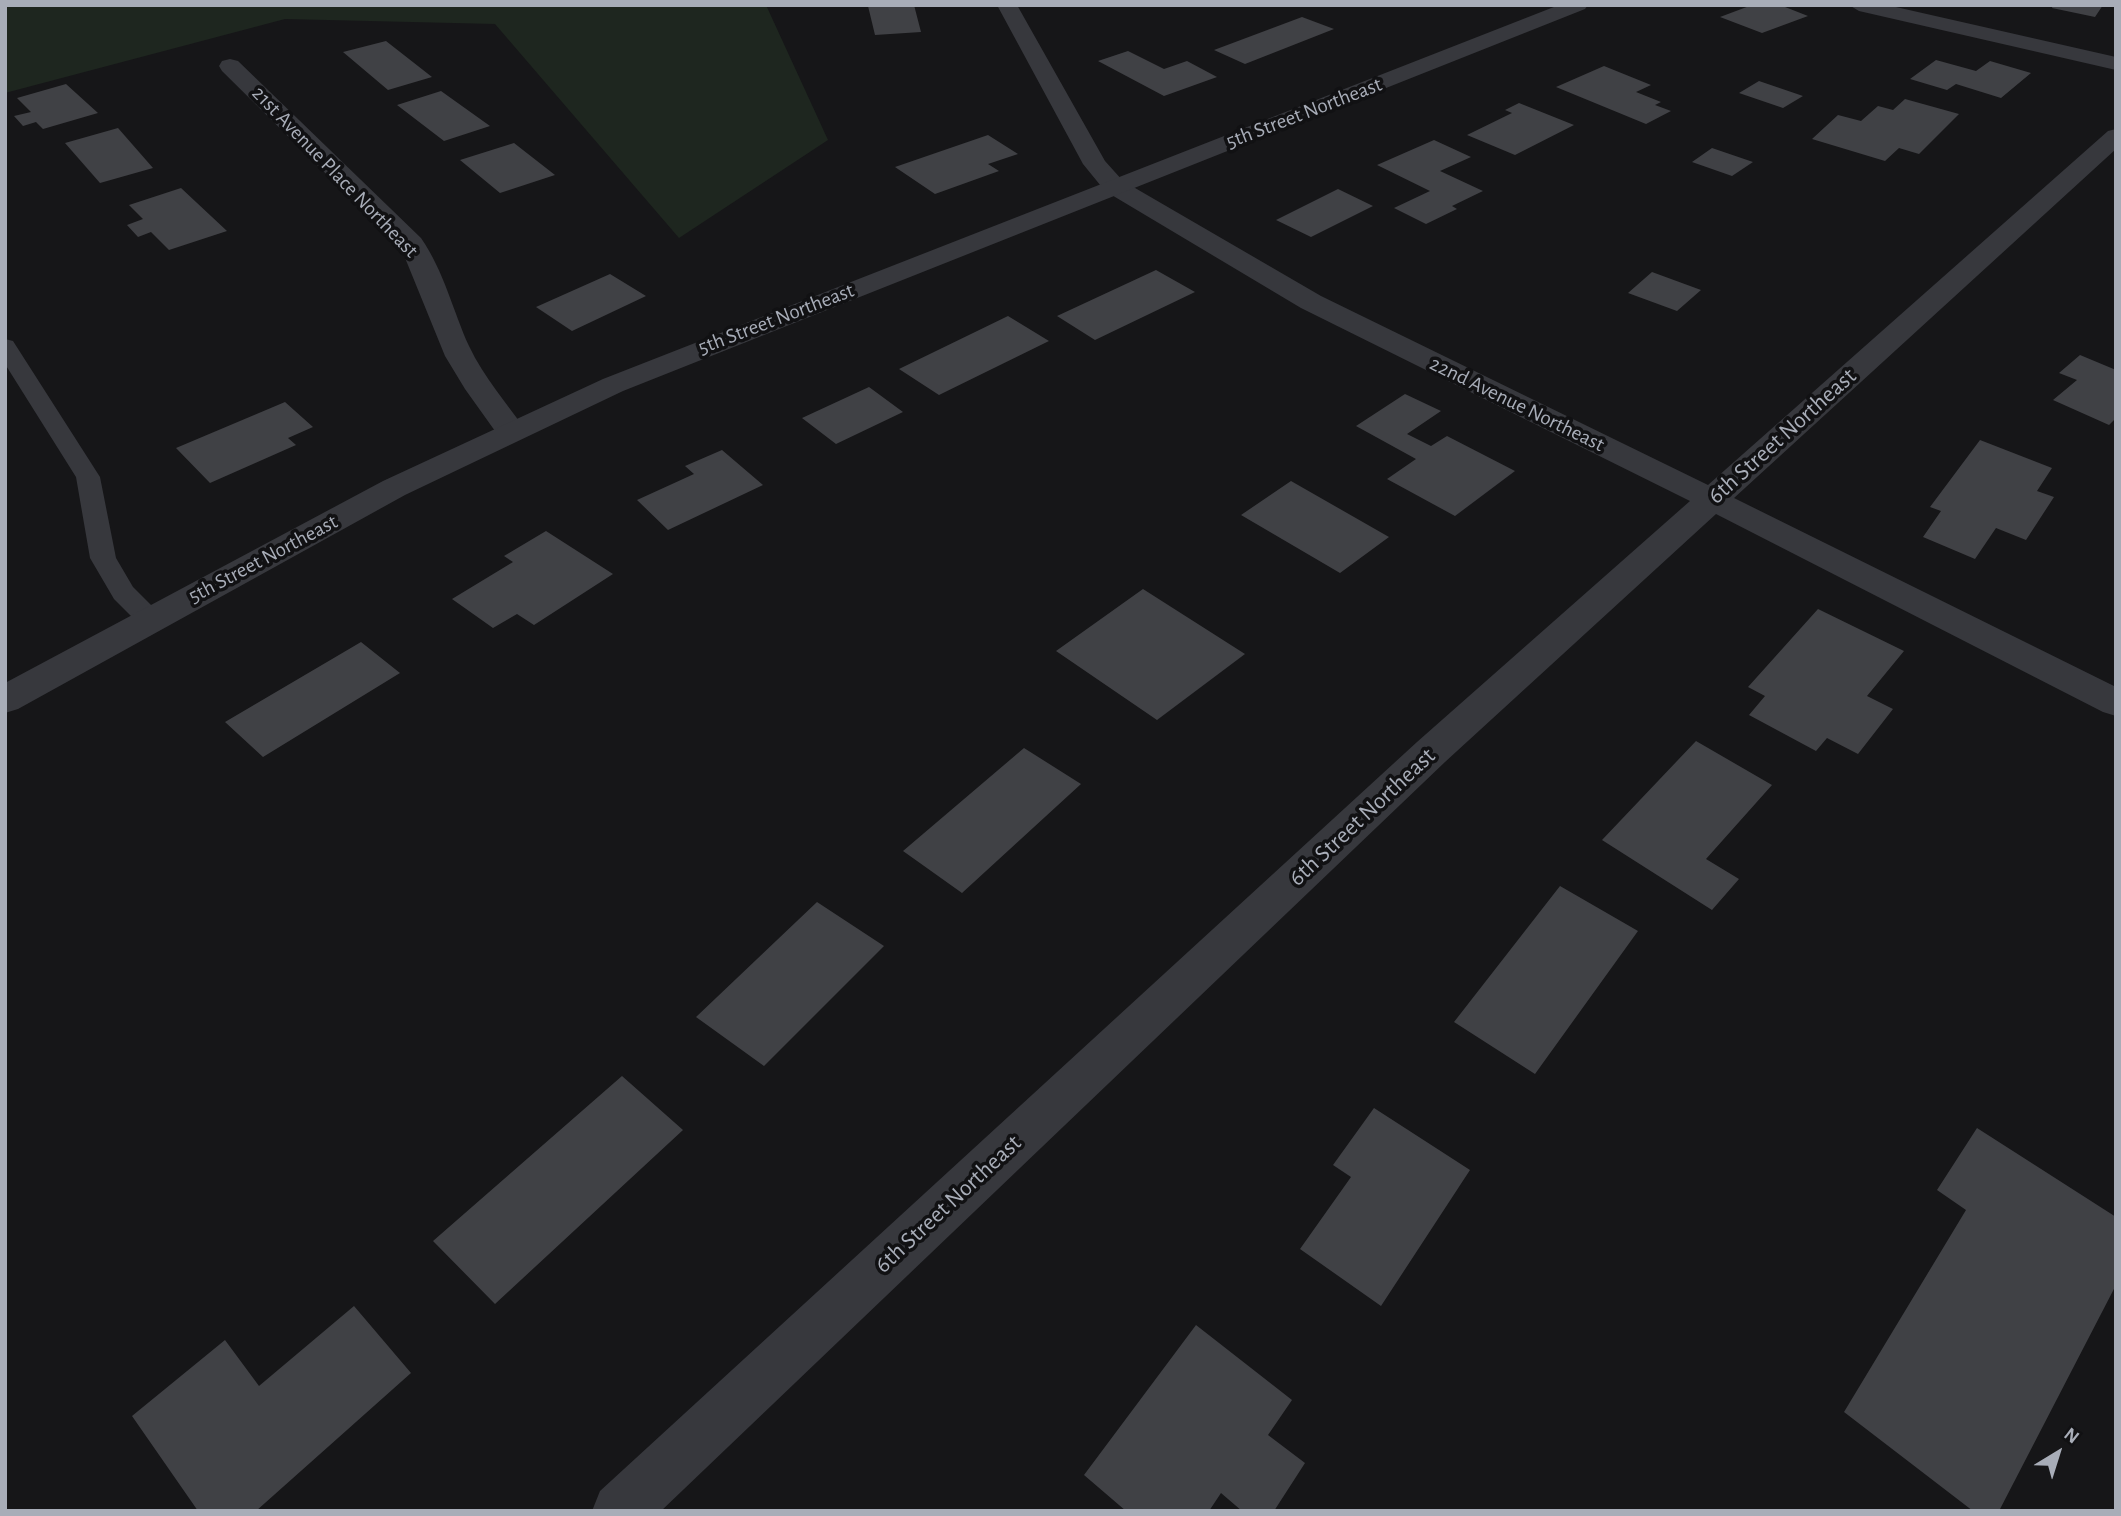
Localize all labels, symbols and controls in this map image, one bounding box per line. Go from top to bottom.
street label: 5th Street Northeast [1222,72,1386,154]
street label: 21st Avenue Place Northeast [247,81,423,263]
street label: 5th Street Northeast [694,278,858,360]
street label: 22nd Avenue Northeast [1426,351,1608,457]
street label: 6th Street Northeast [1702,362,1862,510]
street label: 5th Street Northeast [184,509,342,609]
street label: 6th Street Northeast [1283,742,1441,892]
street label: 6th Street Northeast [869,1129,1027,1279]
north arrow [2023,1418,2093,1488]
text: N [2060,1425,2082,1448]

